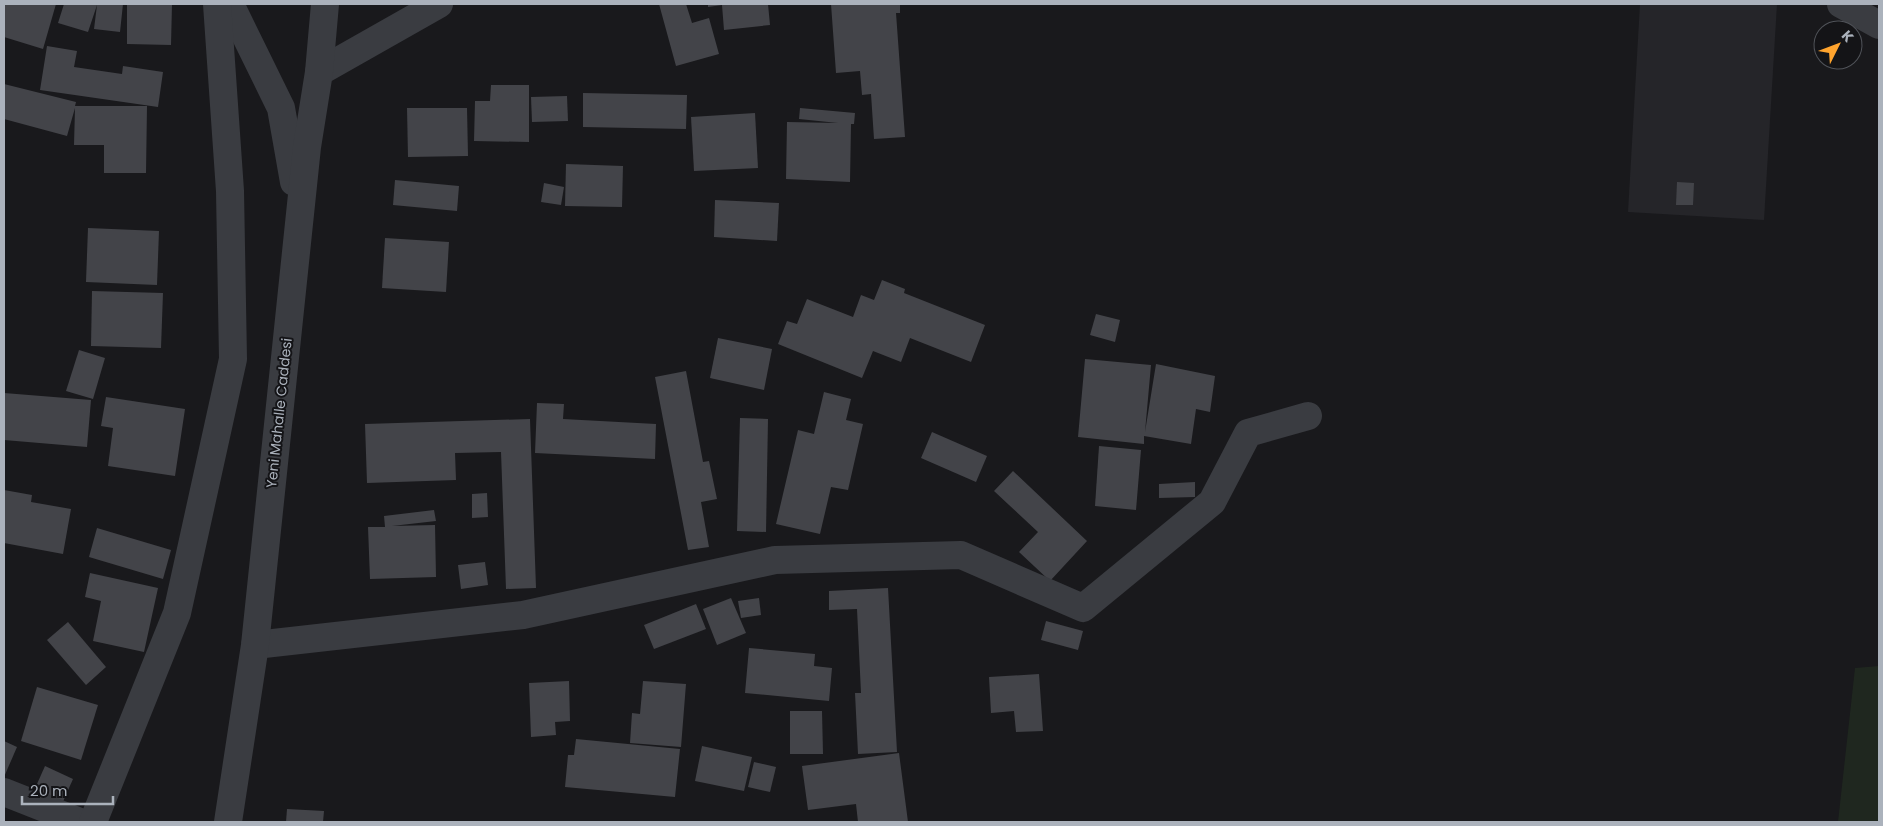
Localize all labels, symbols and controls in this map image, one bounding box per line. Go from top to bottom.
north arrow [1813,20,1863,70]
text: K [1837,26,1859,47]
street label: Yeni Mahalle Caddesi [261,337,297,489]
scale bar [22,774,114,806]
text: 20 m [30,780,68,801]

